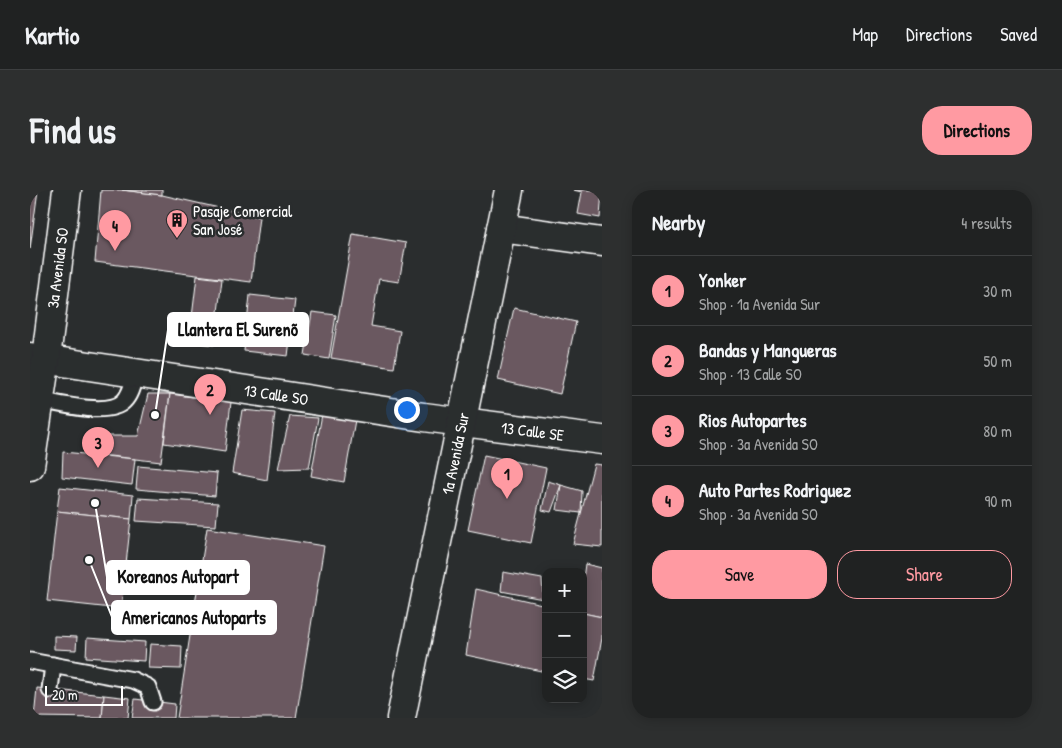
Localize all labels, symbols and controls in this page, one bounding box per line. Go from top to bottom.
text: Kartio [25,19,80,51]
text: Map [853,22,878,47]
text: Directions [906,22,972,47]
text: Saved [1000,22,1037,47]
button: Directions [922,106,1032,155]
text: Find us [30,107,116,154]
place label: Pasaje Comercial San José [193,200,293,240]
building icon: Pasaje Comercial San José [165,208,189,239]
text: Nearby [652,208,705,237]
pin: 4 [99,210,131,251]
text: 4 results [961,212,1012,234]
street label: 3a Avenida SO [41,226,73,309]
text: Yonker [699,267,746,293]
text: 1 [665,280,671,302]
text: 30 m [983,280,1012,302]
text: Shop · 1a Avenida Sur [699,293,820,315]
callout: Llantera El Surenõ [168,313,308,346]
text: Llantera El Surenõ [178,317,299,342]
text: Bandas y Mangueras [699,337,837,363]
text: 2 [664,350,672,372]
text: 50 m [984,350,1012,372]
text: Shop · 13 Calle SO [699,363,802,385]
pin: 2 [194,374,226,415]
street label: 13 Calle SO [242,379,310,410]
your location [394,397,420,423]
text: Rios Autopartes [699,407,807,433]
street label: 1a Avenida Sur [436,410,474,497]
street label: 13 Calle SE [500,416,565,446]
text: 3 [664,420,672,442]
text: 80 m [983,420,1012,442]
pin: 3 [82,427,114,468]
text: Shop · 3a Avenida SO [699,433,818,455]
pin: 1 [491,458,523,499]
text: Auto Partes Rodriguez [699,477,851,503]
text: 4 [665,490,671,512]
text: 90 m [984,490,1012,512]
text: Shop · 3a Avenida SO [699,503,818,525]
button: Save [652,550,827,599]
button: Share [837,550,1012,599]
callout: Koreanos Autopart [107,561,249,594]
text: Koreanos Autopart [117,564,240,590]
map controls [542,568,587,703]
button: + [542,568,587,613]
callout: Americanos Autoparts [112,601,276,634]
text: Americanos Autoparts [122,605,266,631]
button: − [542,613,587,658]
button: layers [542,658,587,703]
scale bar [45,683,122,706]
text: 20 m [52,685,78,704]

